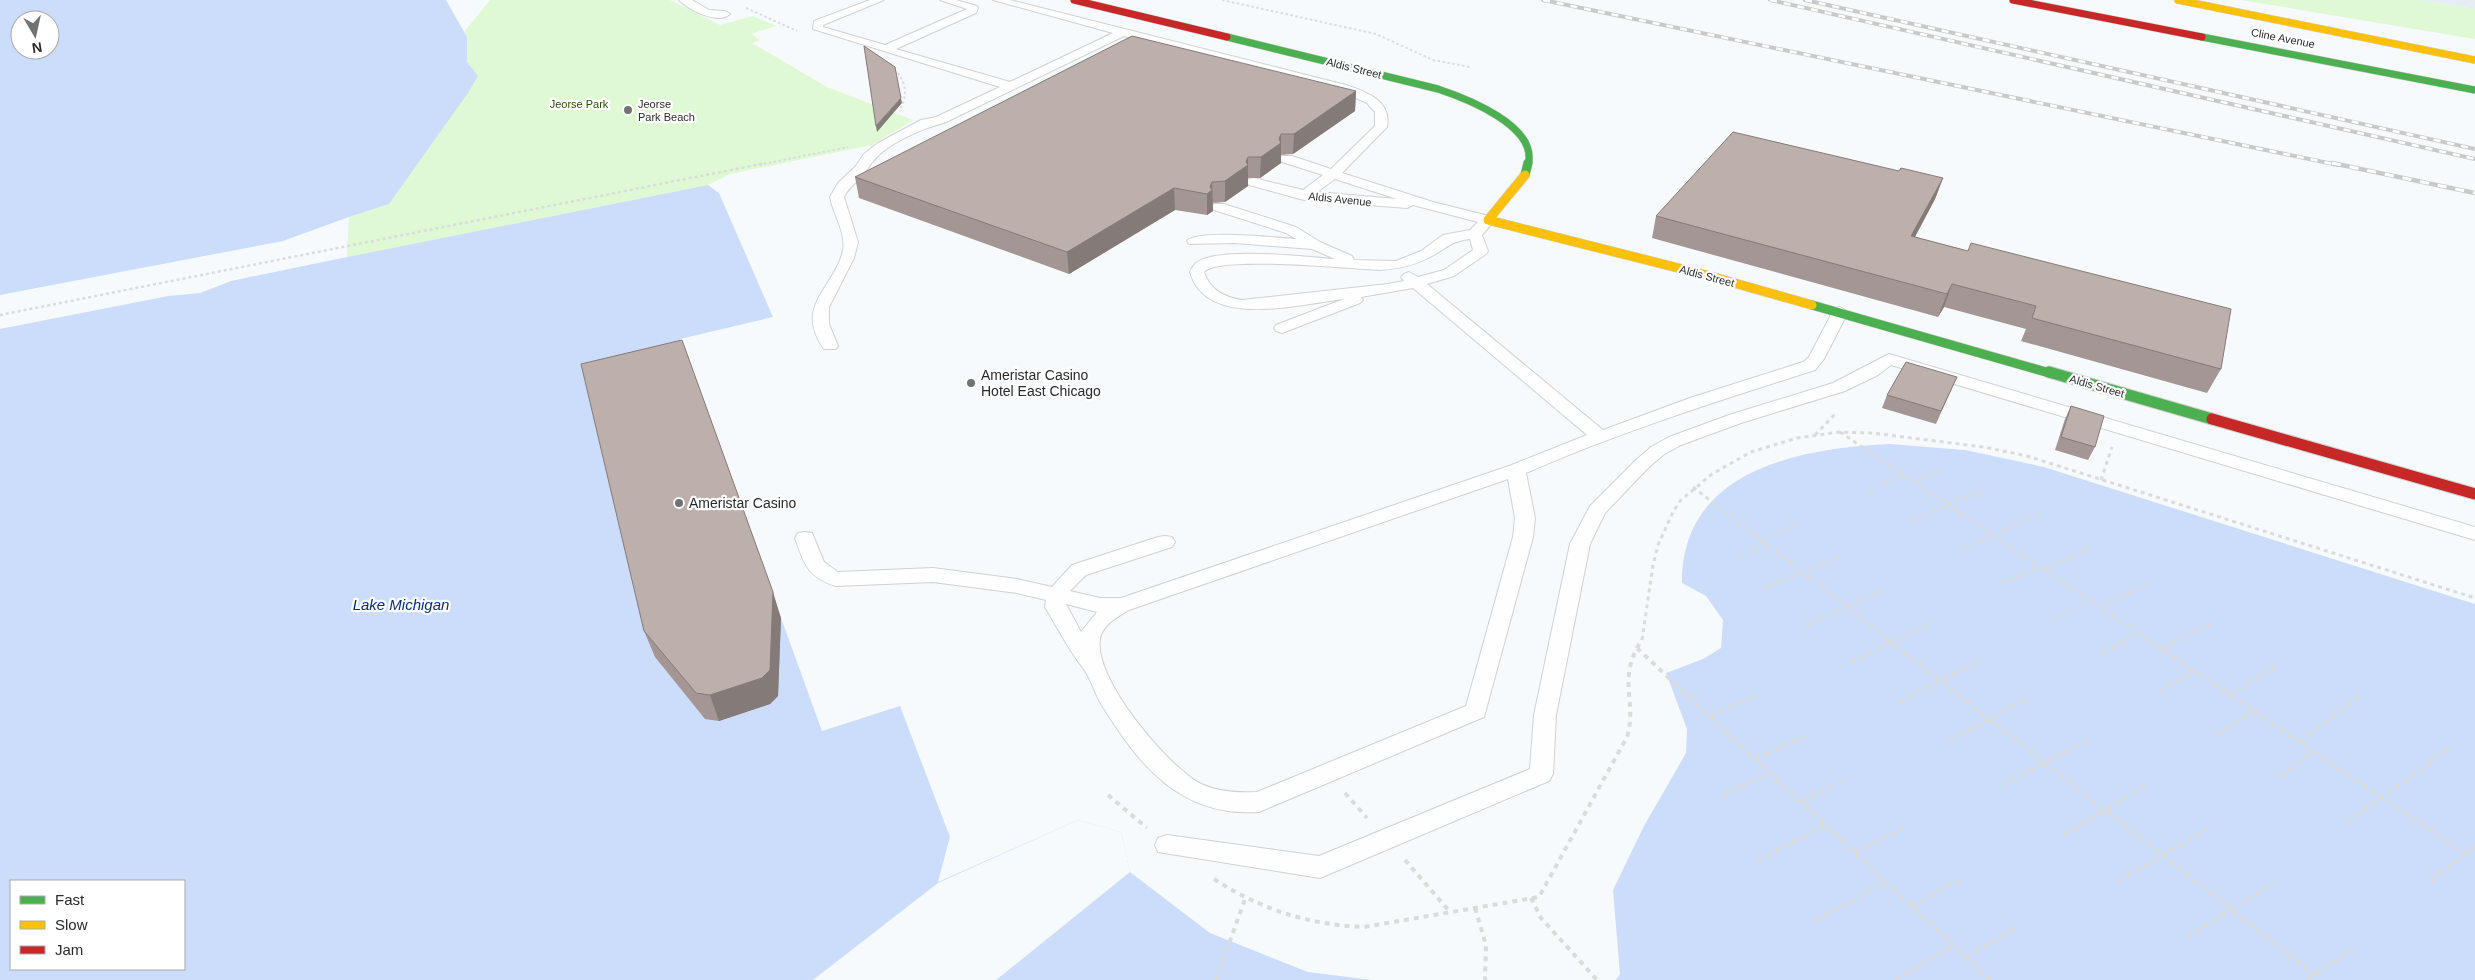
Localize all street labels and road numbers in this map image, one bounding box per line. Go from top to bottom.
street label: Cline Avenue [2250,26,2316,50]
street label: Aldis Street [1325,55,1383,81]
street label: Aldis Avenue [1308,190,1372,208]
street label: Aldis Street [1678,263,1736,289]
street label: Aldis Street [2068,372,2126,400]

